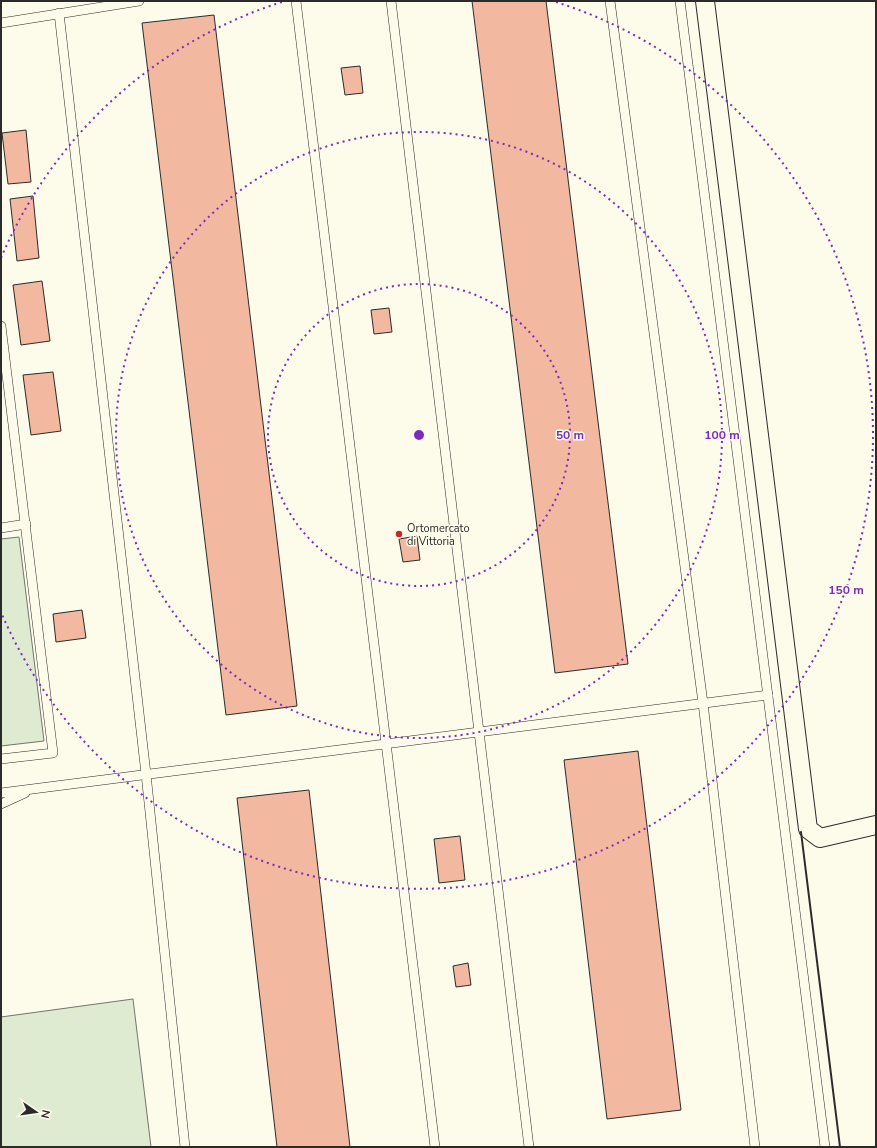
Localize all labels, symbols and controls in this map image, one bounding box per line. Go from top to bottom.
text: 50 m [556,427,584,443]
text: 100 m [704,427,740,443]
centre of rings [412,428,426,442]
place label: Ortomercato di Vittoria [407,521,470,549]
marker: Ortomercato di Vittoria [394,529,404,539]
text: 150 m [828,582,864,598]
north arrow [16,1092,56,1132]
text: N [37,1108,53,1120]

